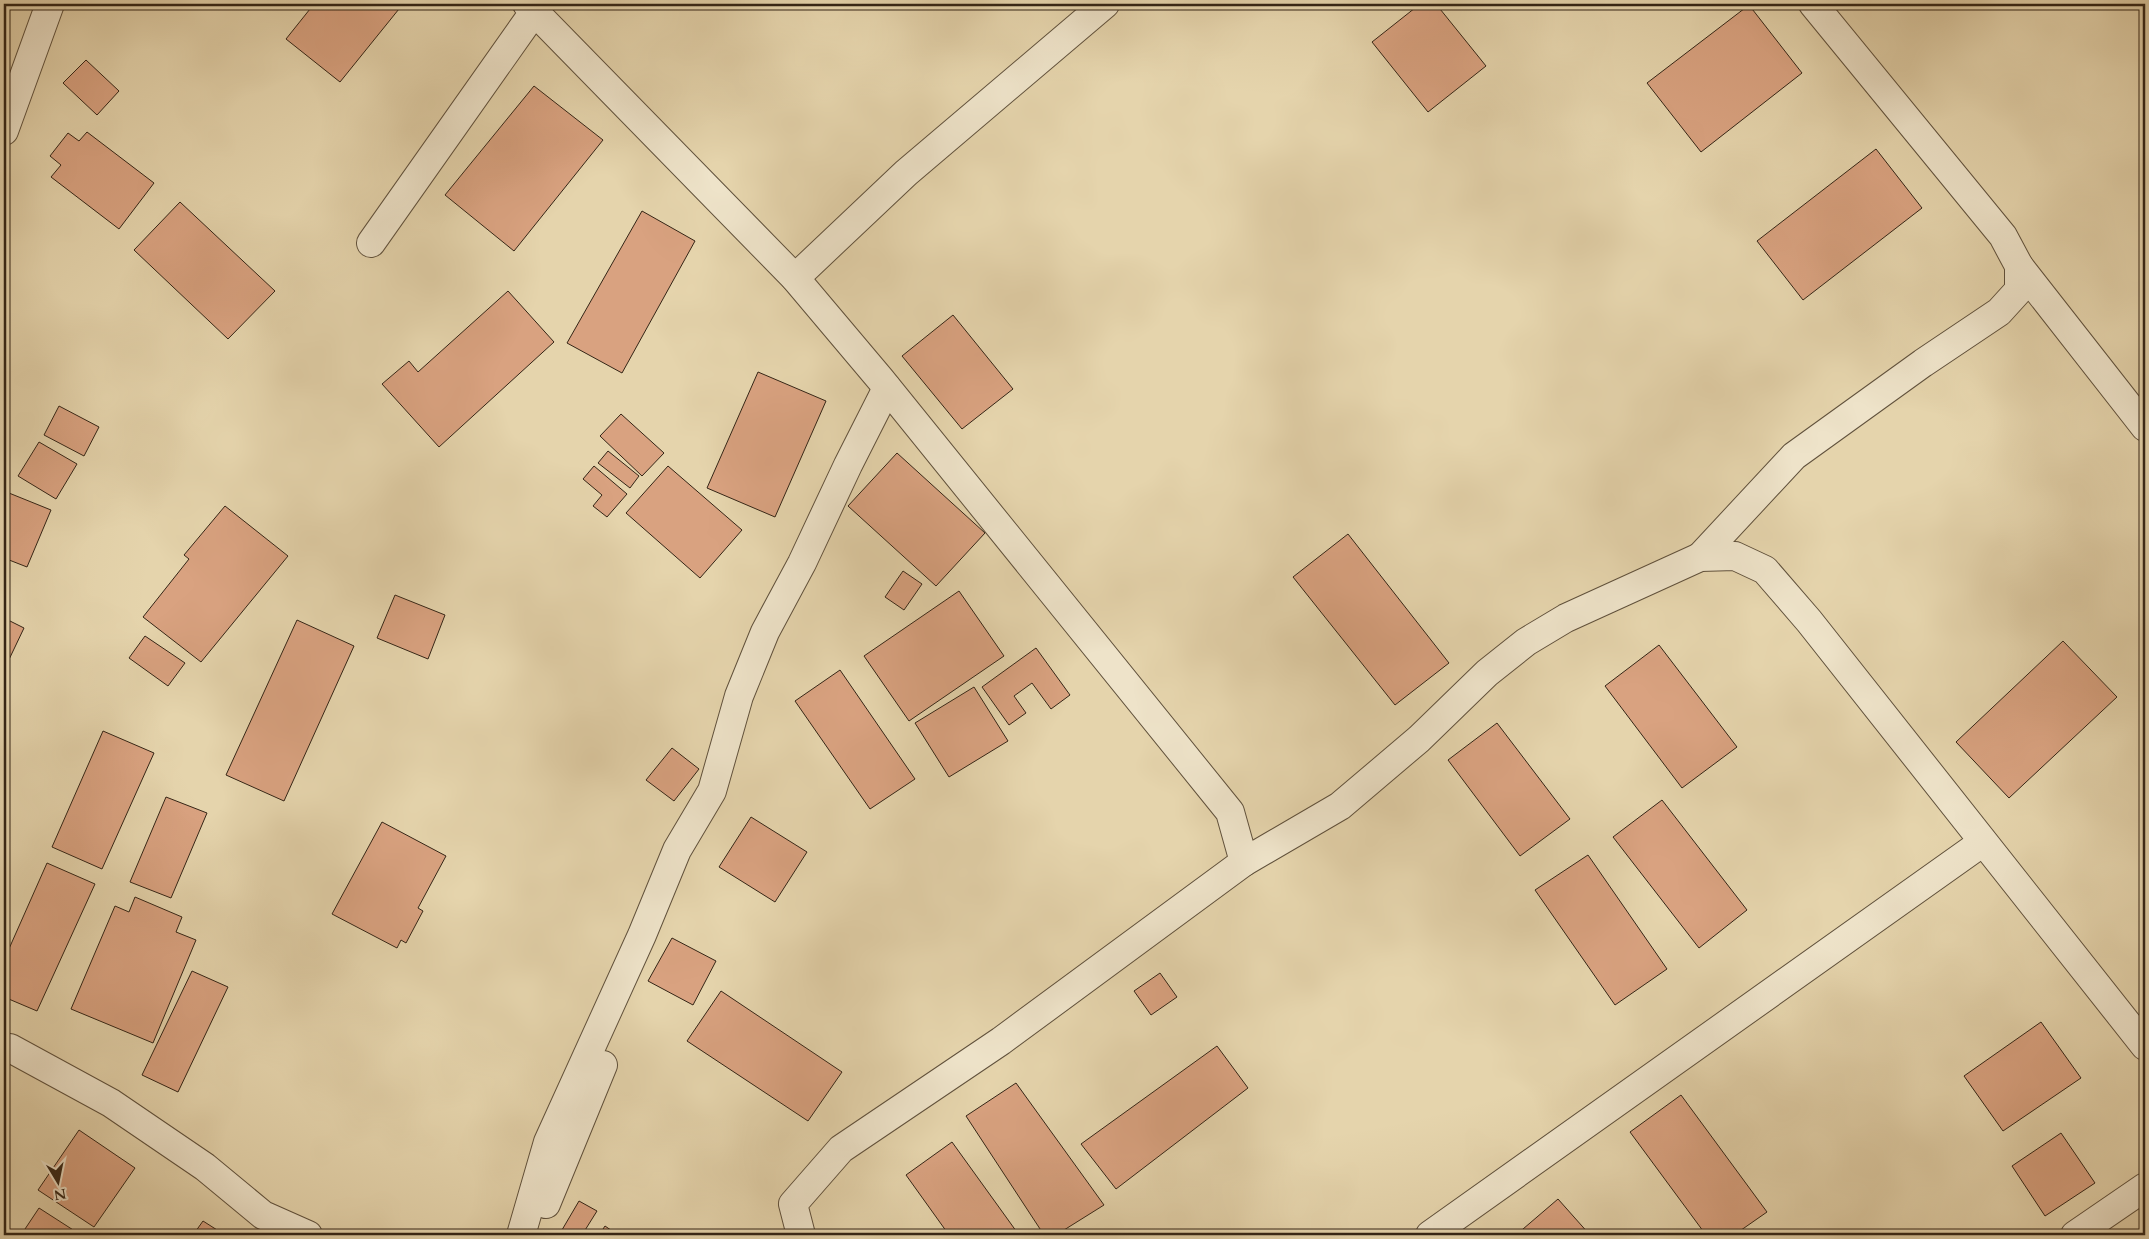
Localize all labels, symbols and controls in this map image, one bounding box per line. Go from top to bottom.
north arrow [32,1156,82,1206]
text: N [53,1184,68,1205]

